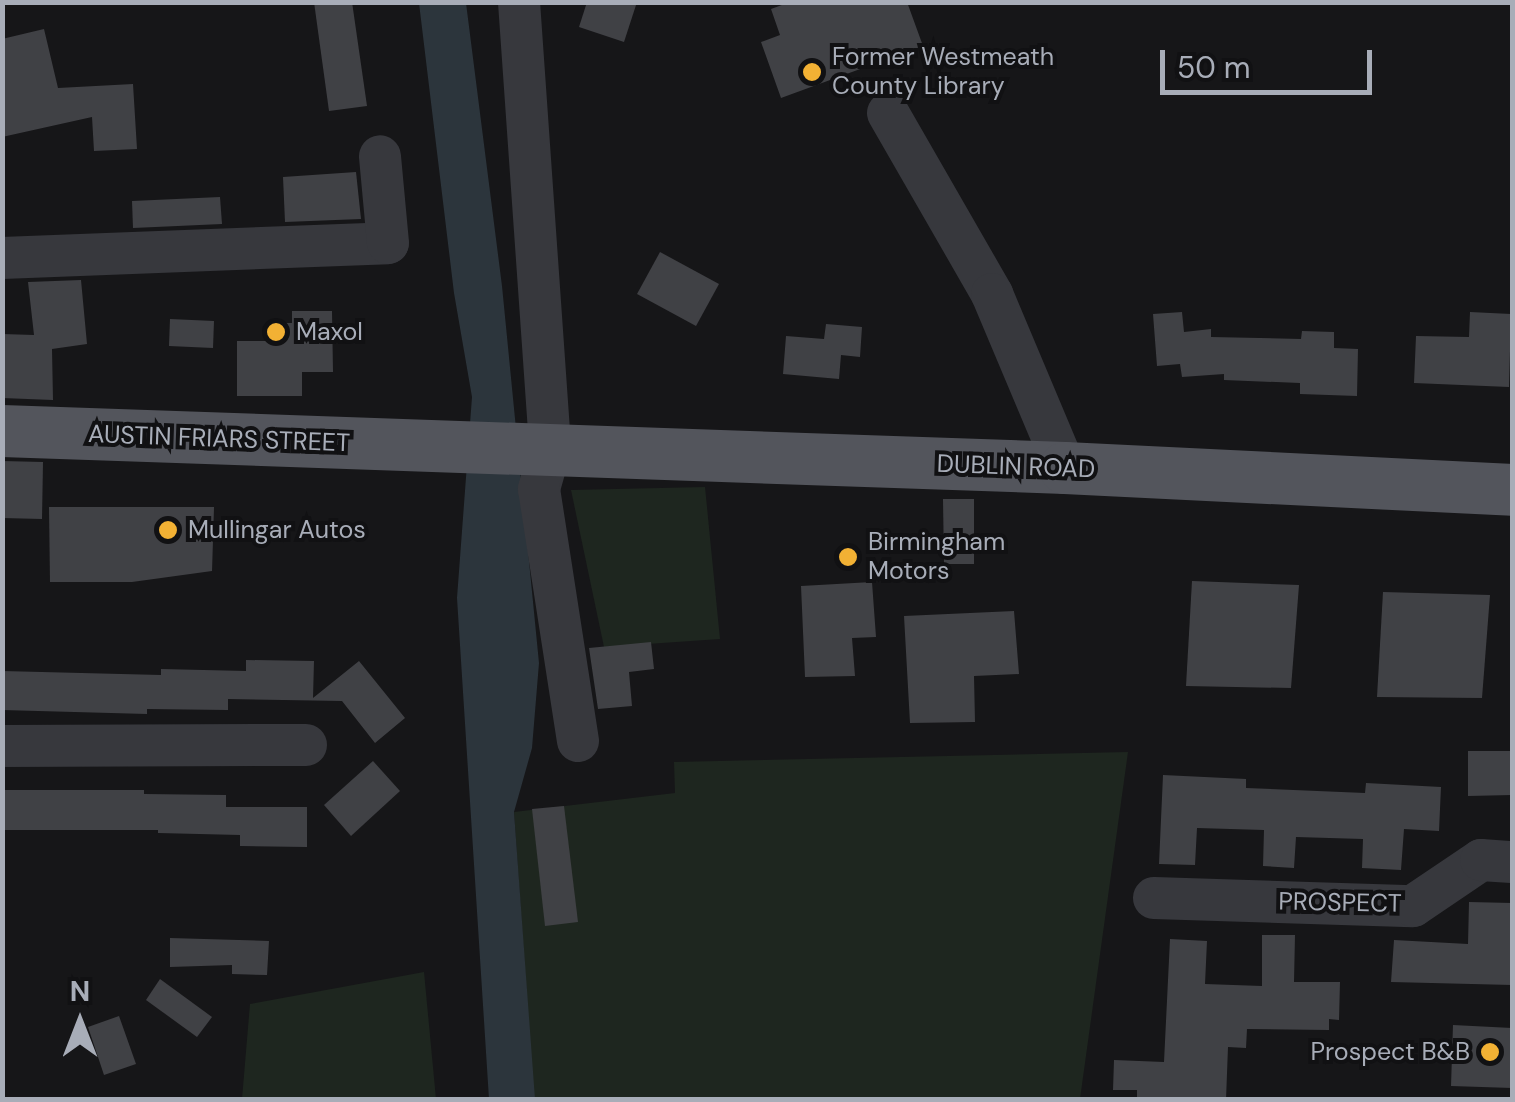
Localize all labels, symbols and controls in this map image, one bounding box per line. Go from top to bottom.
scale bar [1165,30,1378,92]
place label: Former Westmeath County Library [832,43,1054,102]
text: 50 m [1177,48,1251,87]
marker: Former Westmeath County Library [801,61,823,83]
place label: Maxol [296,317,363,347]
marker: Maxol [265,321,287,343]
street label: AUSTIN FRIARS STREET [88,419,350,459]
street label: DUBLIN ROAD [936,449,1096,485]
place label: Mullingar Autos [188,515,366,545]
marker: Mullingar Autos [157,519,179,541]
place label: Birmingham Motors [868,528,1005,587]
marker: Birmingham Motors [837,546,859,568]
street label: PROSPECT [1278,887,1402,919]
north arrow [30,972,130,1072]
text: N [70,973,90,1010]
place label: Prospect B&B [1311,1037,1470,1067]
marker: Prospect B&B [1479,1041,1501,1063]

